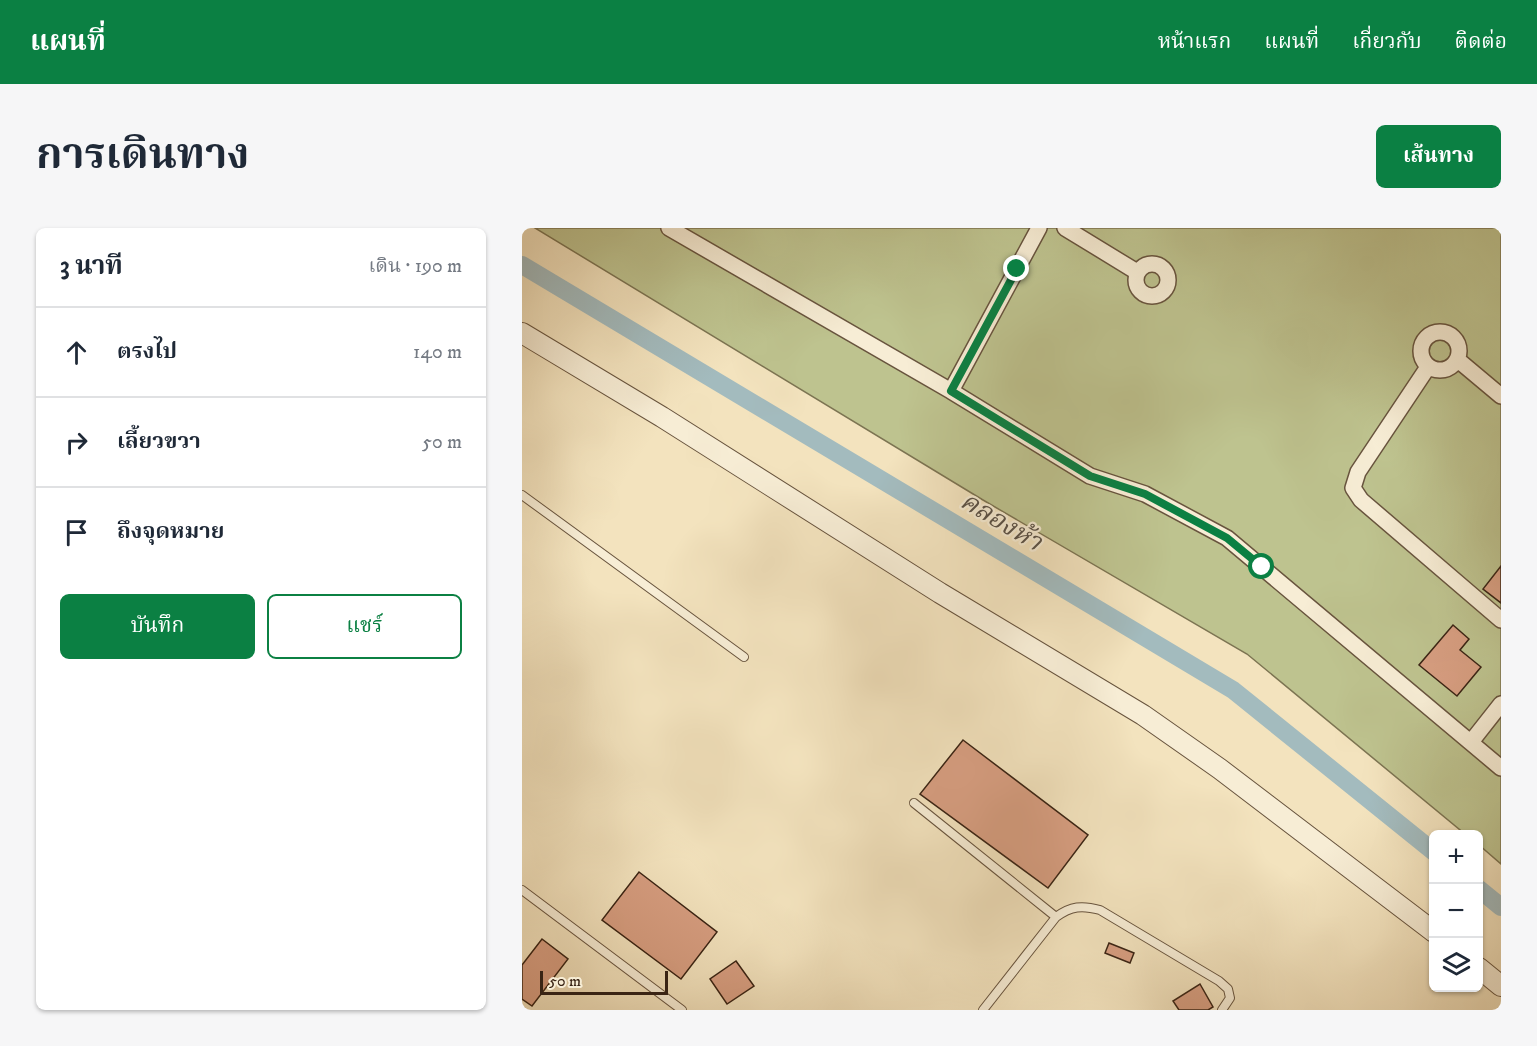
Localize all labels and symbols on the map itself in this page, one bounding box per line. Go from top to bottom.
route end [1003,255,1029,281]
water label: คลองห้า [954,485,1049,560]
route start [1248,553,1274,579]
scale bar [540,968,668,996]

